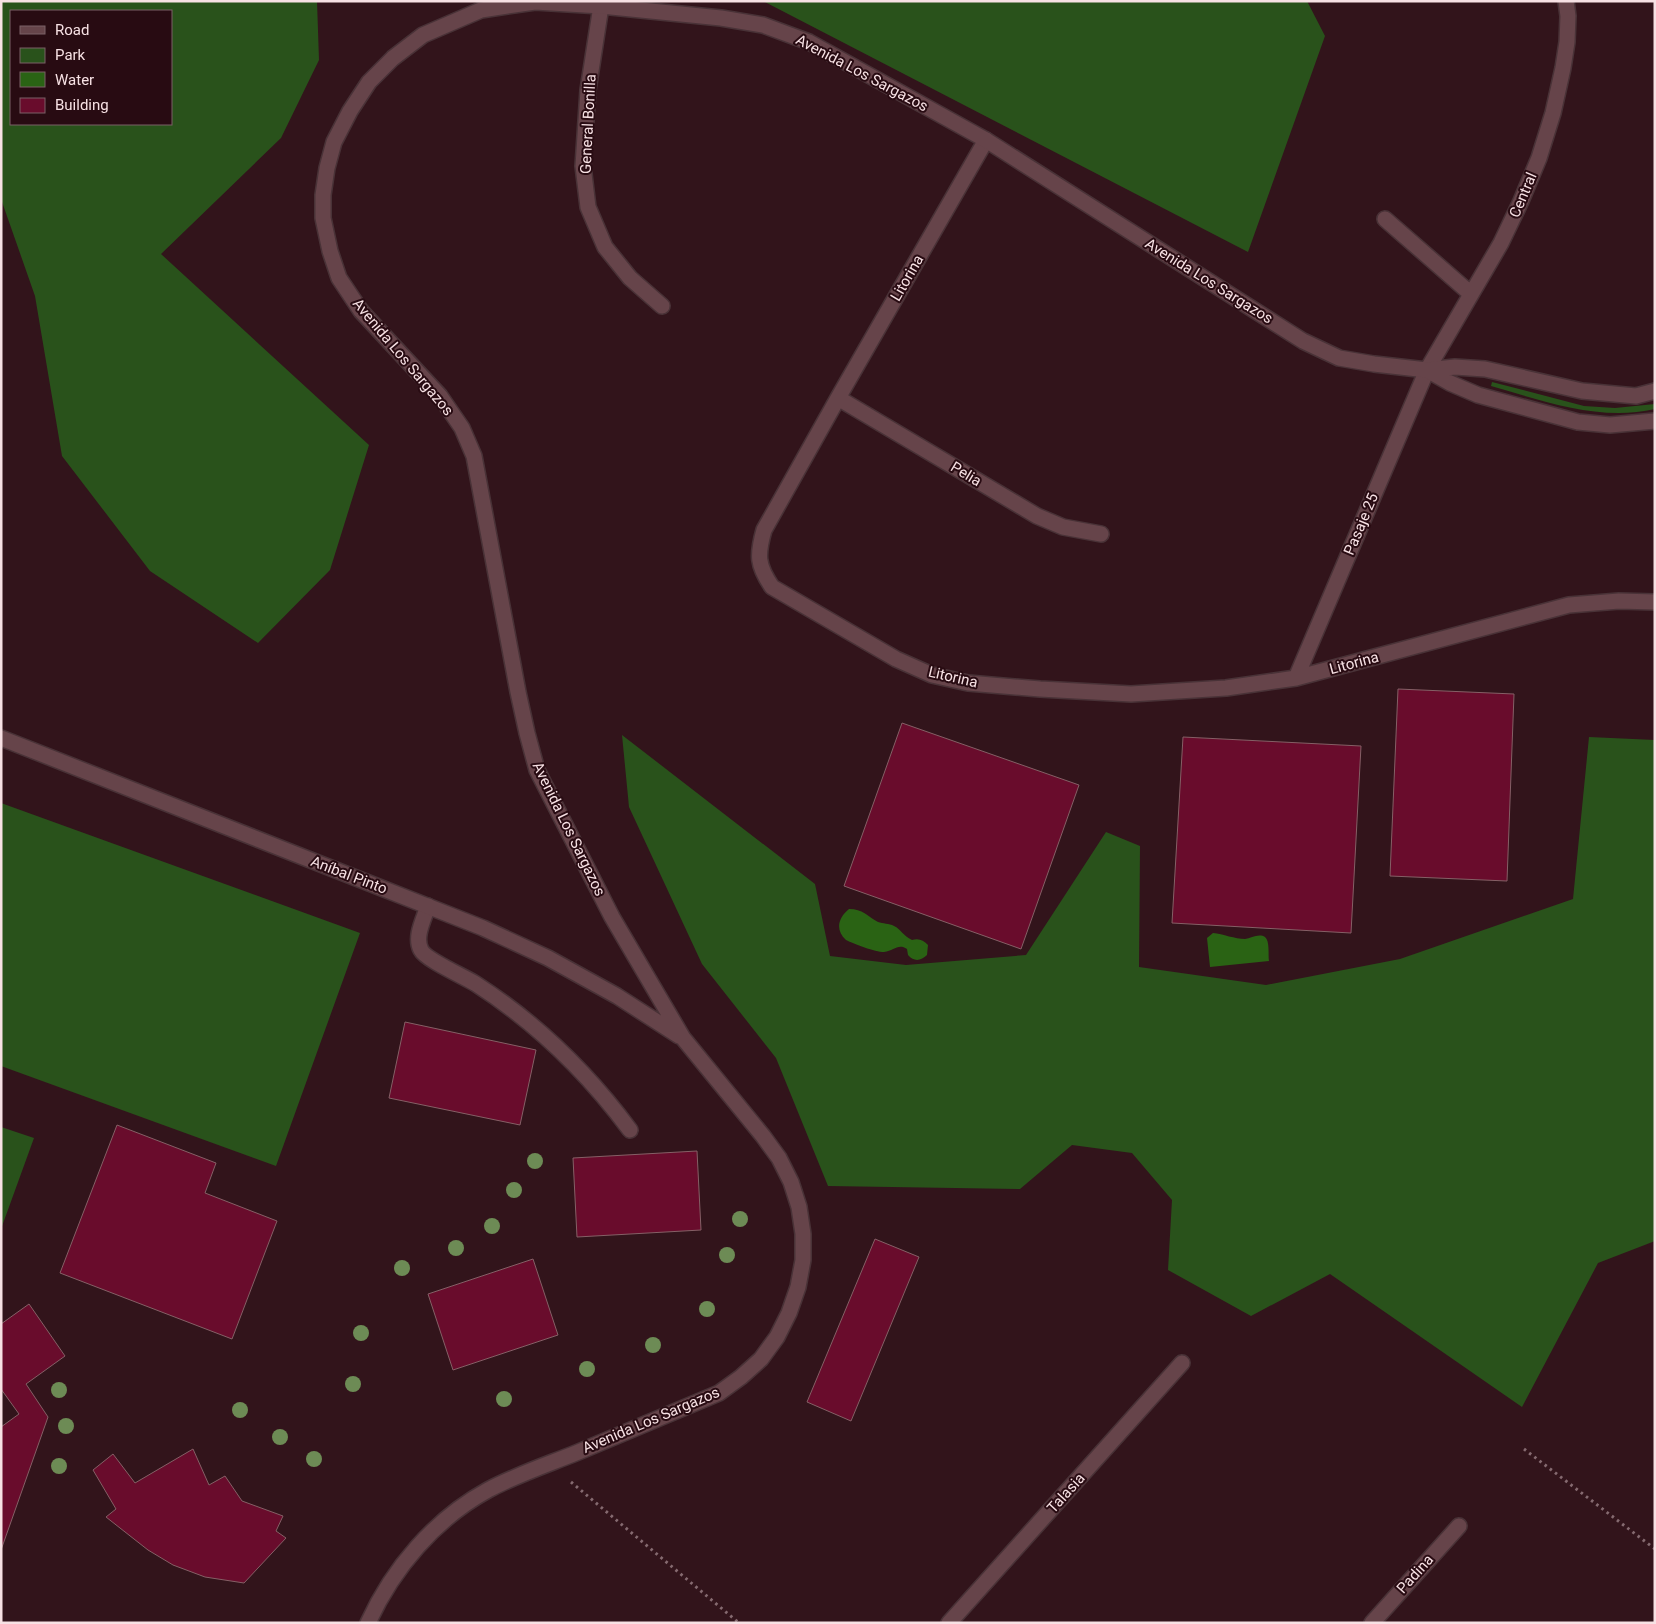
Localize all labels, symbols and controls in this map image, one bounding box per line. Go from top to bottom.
legend [10,10,172,125]
text: Road [55,21,89,39]
street label: Avenida Los Sargazos [793,31,931,115]
text: Park [55,46,86,64]
text: Water [55,71,94,89]
street label: General Bonilla [576,74,600,174]
text: Building [55,96,109,114]
street label: Central [1505,170,1541,220]
street label: Avenida Los Sargazos [1142,234,1276,328]
street label: Litorina [887,252,927,304]
street label: Avenida Los Sargazos [349,295,457,419]
street label: Pelia [947,458,985,490]
street label: Pasaje 25 [1340,490,1382,558]
street label: Litorina [1327,648,1381,678]
street label: Litorina [927,663,979,691]
street label: Avenida Los Sargazos [529,759,609,899]
street label: Aníbal Pinto [308,852,390,898]
street label: Avenida Los Sargazos [580,1383,722,1457]
street label: Talasia [1043,1469,1089,1517]
street label: Padina [1393,1551,1437,1597]

